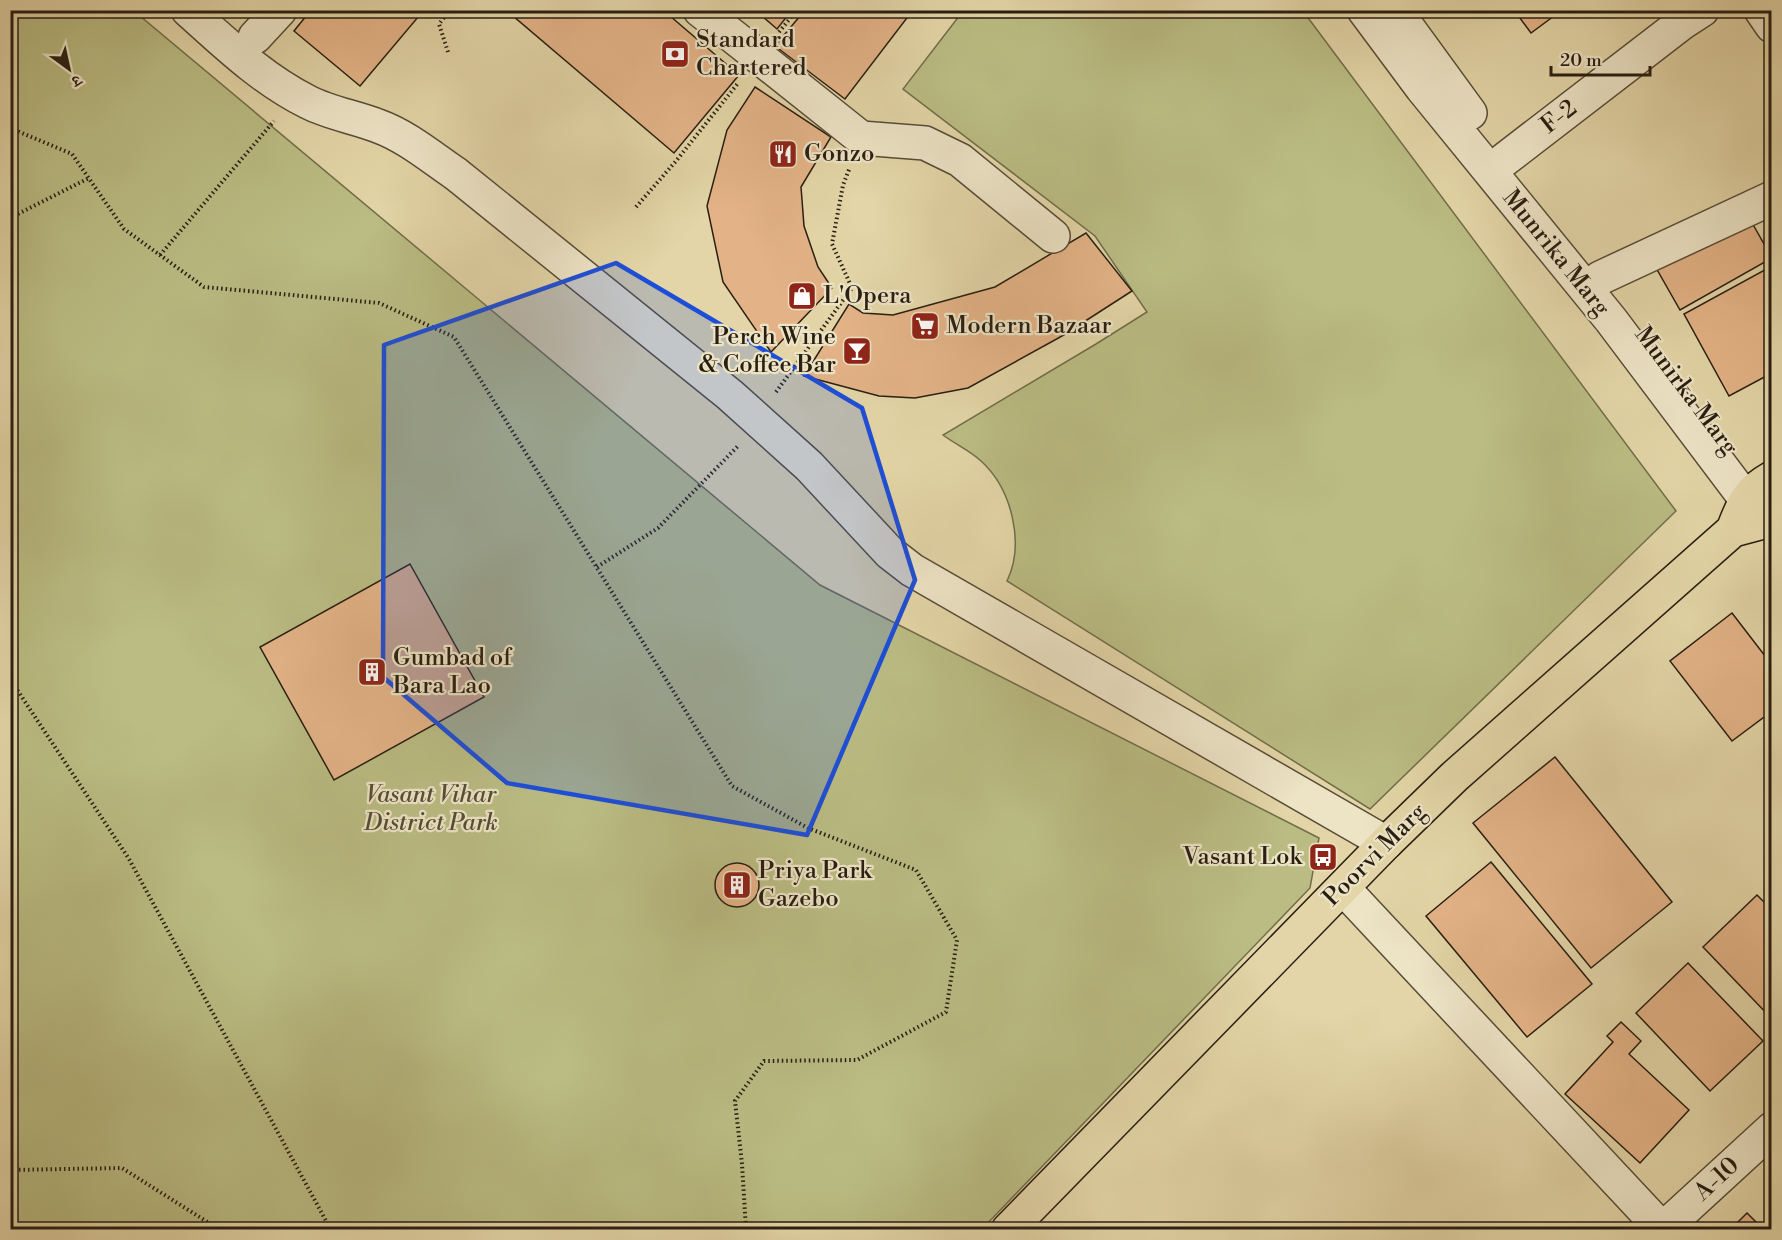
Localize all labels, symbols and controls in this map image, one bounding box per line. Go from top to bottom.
place label: Standard Chartered [696,25,807,83]
bank icon: Standard Chartered [659,38,691,70]
north arrow [39,39,99,99]
scale bar [1551,39,1650,77]
text: 20 m [1560,49,1602,72]
text: उ [66,70,86,92]
street label: F-2 [1535,94,1583,140]
restaurant icon: Gonzo [767,138,799,170]
place label: Gonzo [804,139,875,169]
street label: Munrika Marg [1496,184,1617,323]
shop icon: L'Opera [786,280,818,312]
place label: L'Opera [823,281,912,311]
supermarket icon: Modern Bazaar [909,310,941,342]
place label: Modern Bazaar [946,311,1112,341]
street label: Munirka Marg [1628,321,1745,462]
place label: Perch Wine & Coffee Bar [699,322,836,380]
bar icon: Perch Wine & Coffee Bar [841,335,873,367]
place label: Gumbad of Bara Lao [392,643,513,701]
building icon: Gumbad of Bara Lao [356,656,388,688]
park label: Vasant Vihar District Park [363,780,498,838]
street label: Poorvi Marg [1317,797,1433,913]
bus stop icon: Vasant Lok [1307,841,1339,873]
place label: Vasant Lok [1181,842,1303,872]
place label: Priya Park Gazebo [758,856,873,914]
building icon: Priya Park Gazebo [721,869,753,901]
street label: A-10 [1687,1151,1746,1208]

